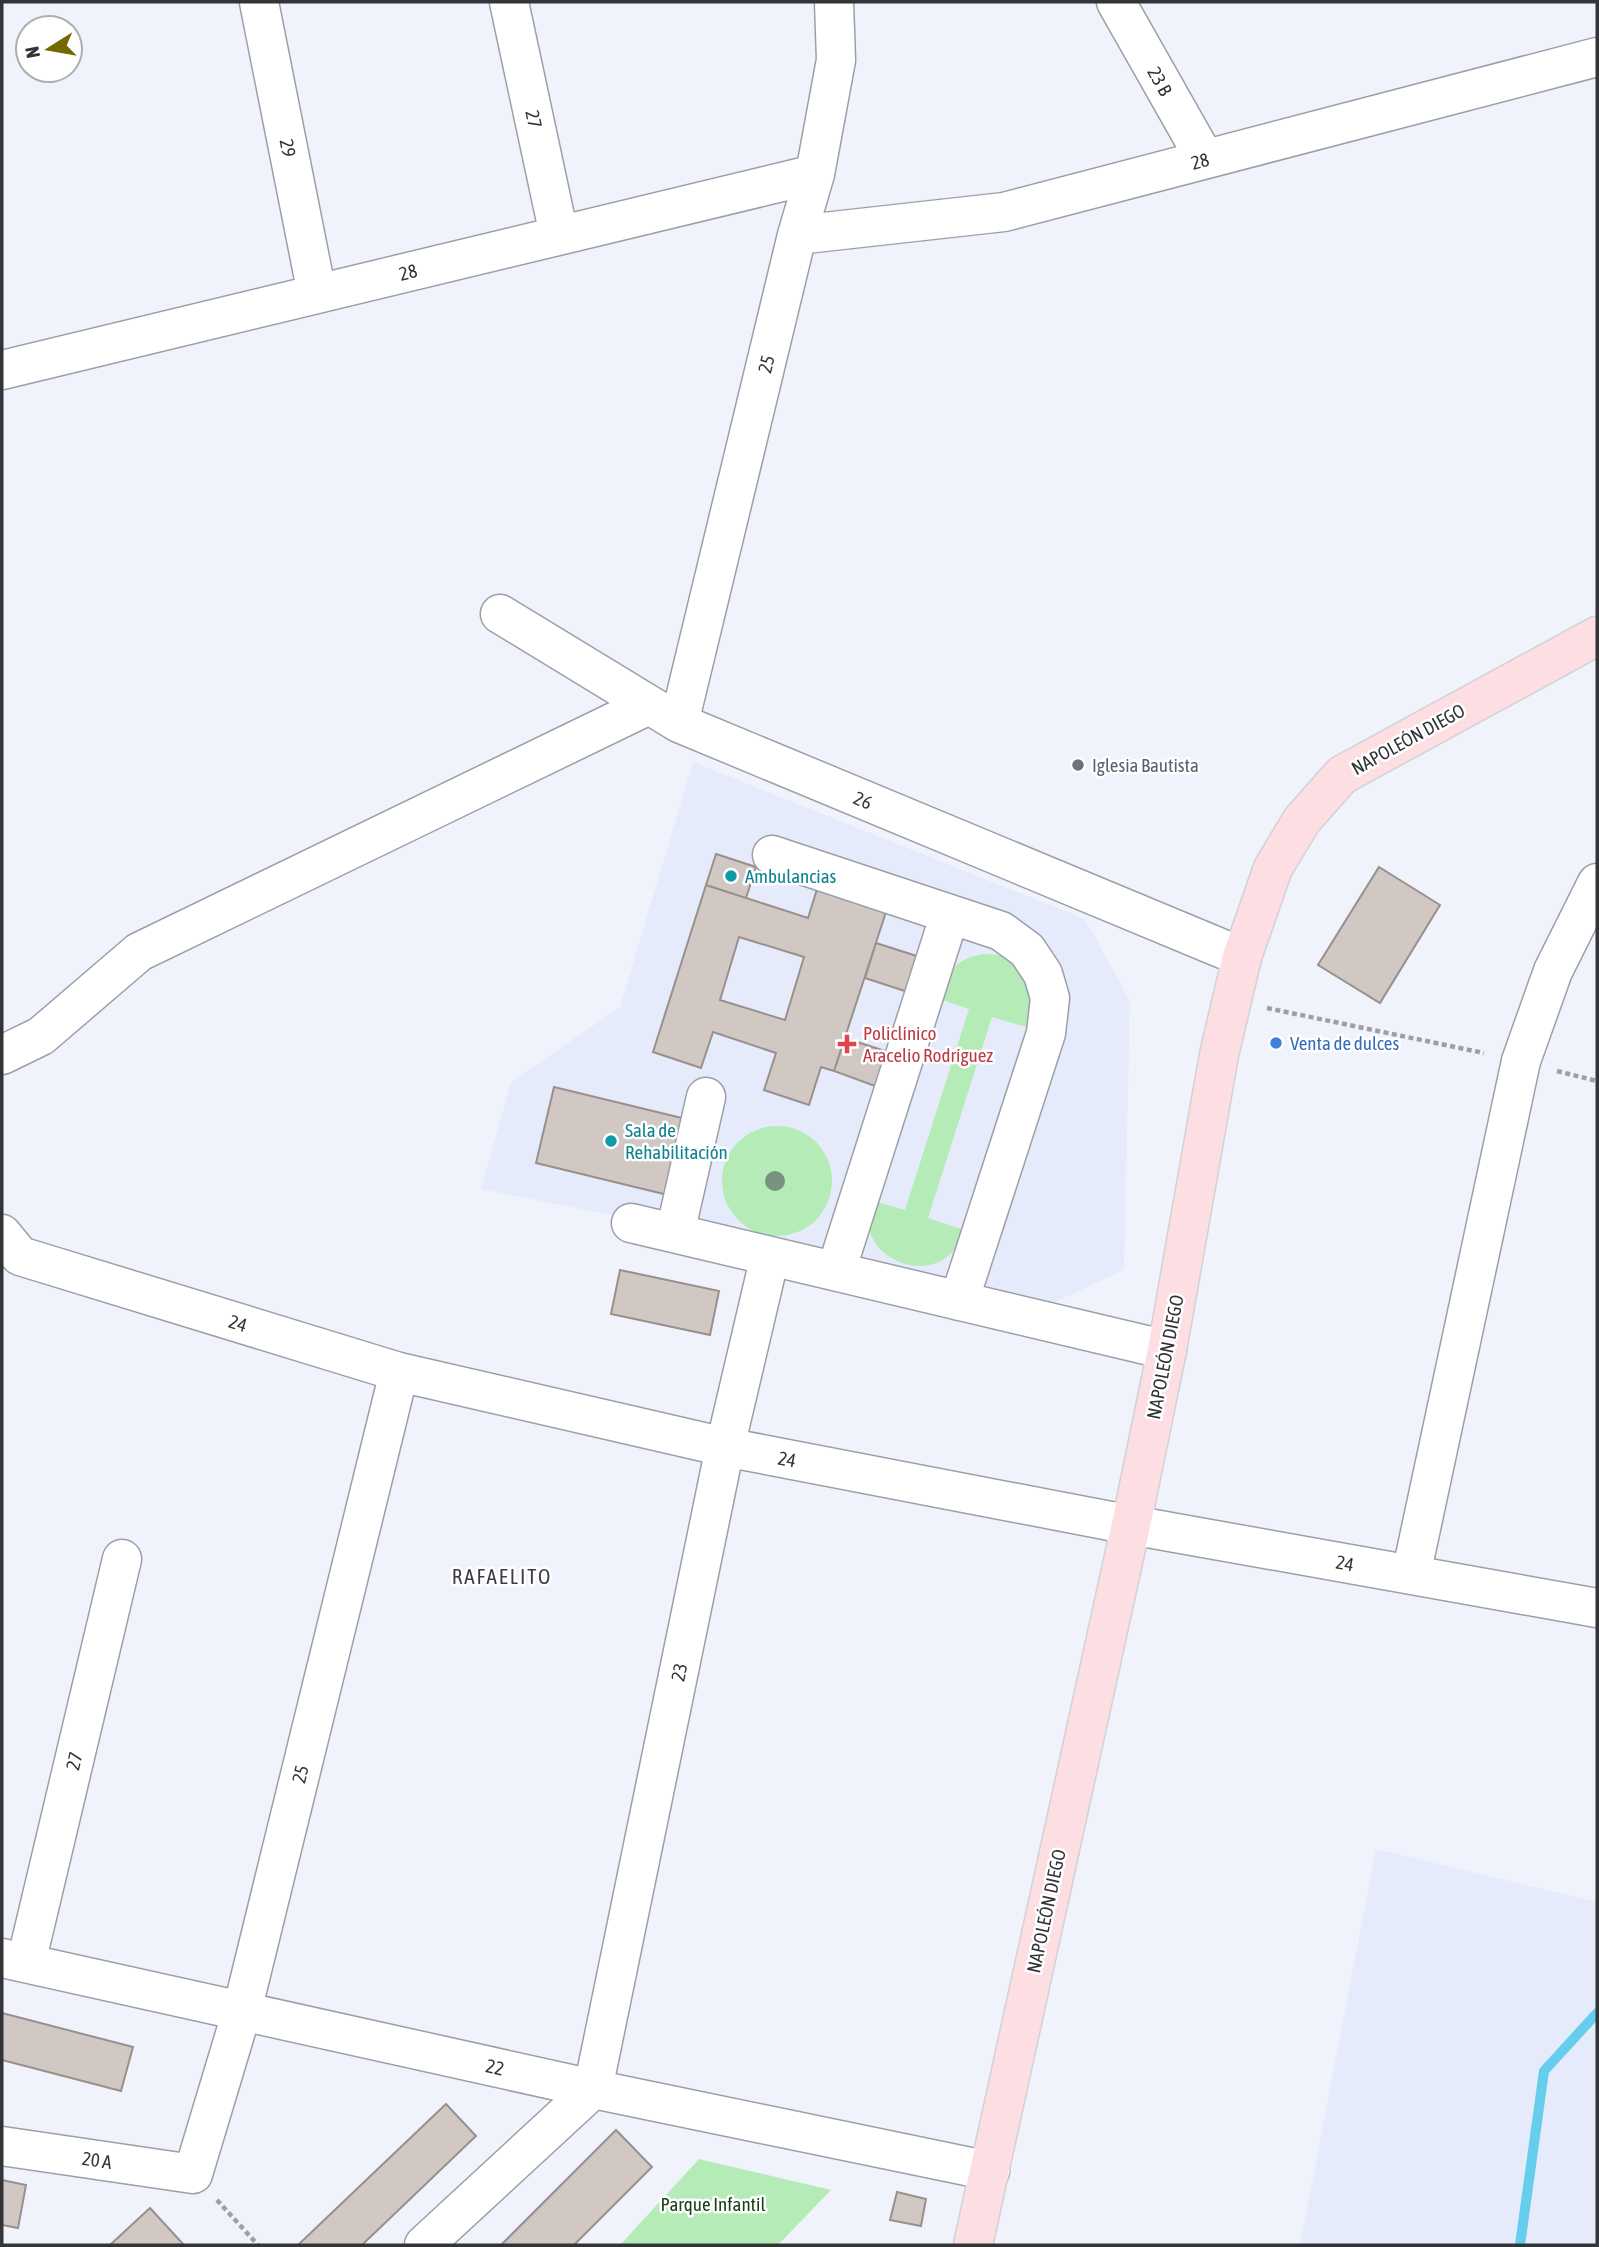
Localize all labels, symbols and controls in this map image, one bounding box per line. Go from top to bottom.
north arrow [14,14,84,84]
text: N [20,45,44,60]
street label: 23 B [1143,63,1177,99]
street label: 27 [521,108,547,130]
street label: 29 [275,137,301,159]
street label: 28 [1189,148,1212,174]
street label: 28 [397,259,419,285]
street label: 25 [753,353,779,375]
street label: NAPOLEÓN DIEGO [1348,699,1468,779]
place label: Iglesia Bautista [1092,754,1199,776]
marker: Iglesia Bautista [1070,757,1086,773]
street label: 26 [850,786,876,814]
place label: Ambulancias [745,865,836,887]
marker: Ambulancias [723,868,739,884]
place label: Policlínico Aracelio Rodríguez [863,1022,993,1066]
place label: Venta de dulces [1290,1032,1399,1054]
marker: Policlínico Aracelio Rodríguez [837,1034,857,1054]
marker: Venta de dulces [1268,1035,1284,1051]
place label: Sala de Rehabilitación [625,1119,728,1163]
marker: Sala de Rehabilitación [603,1133,619,1149]
street label: NAPOLEÓN DIEGO [1142,1293,1188,1421]
street label: 24 [226,1310,250,1336]
street label: 24 [776,1446,798,1472]
street label: 24 [1334,1551,1356,1575]
district label: RAFAELITO [452,1564,552,1588]
street label: 23 [666,1661,692,1683]
street label: 27 [61,1750,87,1772]
street label: 25 [287,1763,313,1785]
street label: NAPOLEÓN DIEGO [1022,1847,1070,1975]
street label: 22 [484,2054,506,2080]
street label: 20 A [81,2147,114,2173]
park label: Parque Infantil [660,2193,766,2215]

